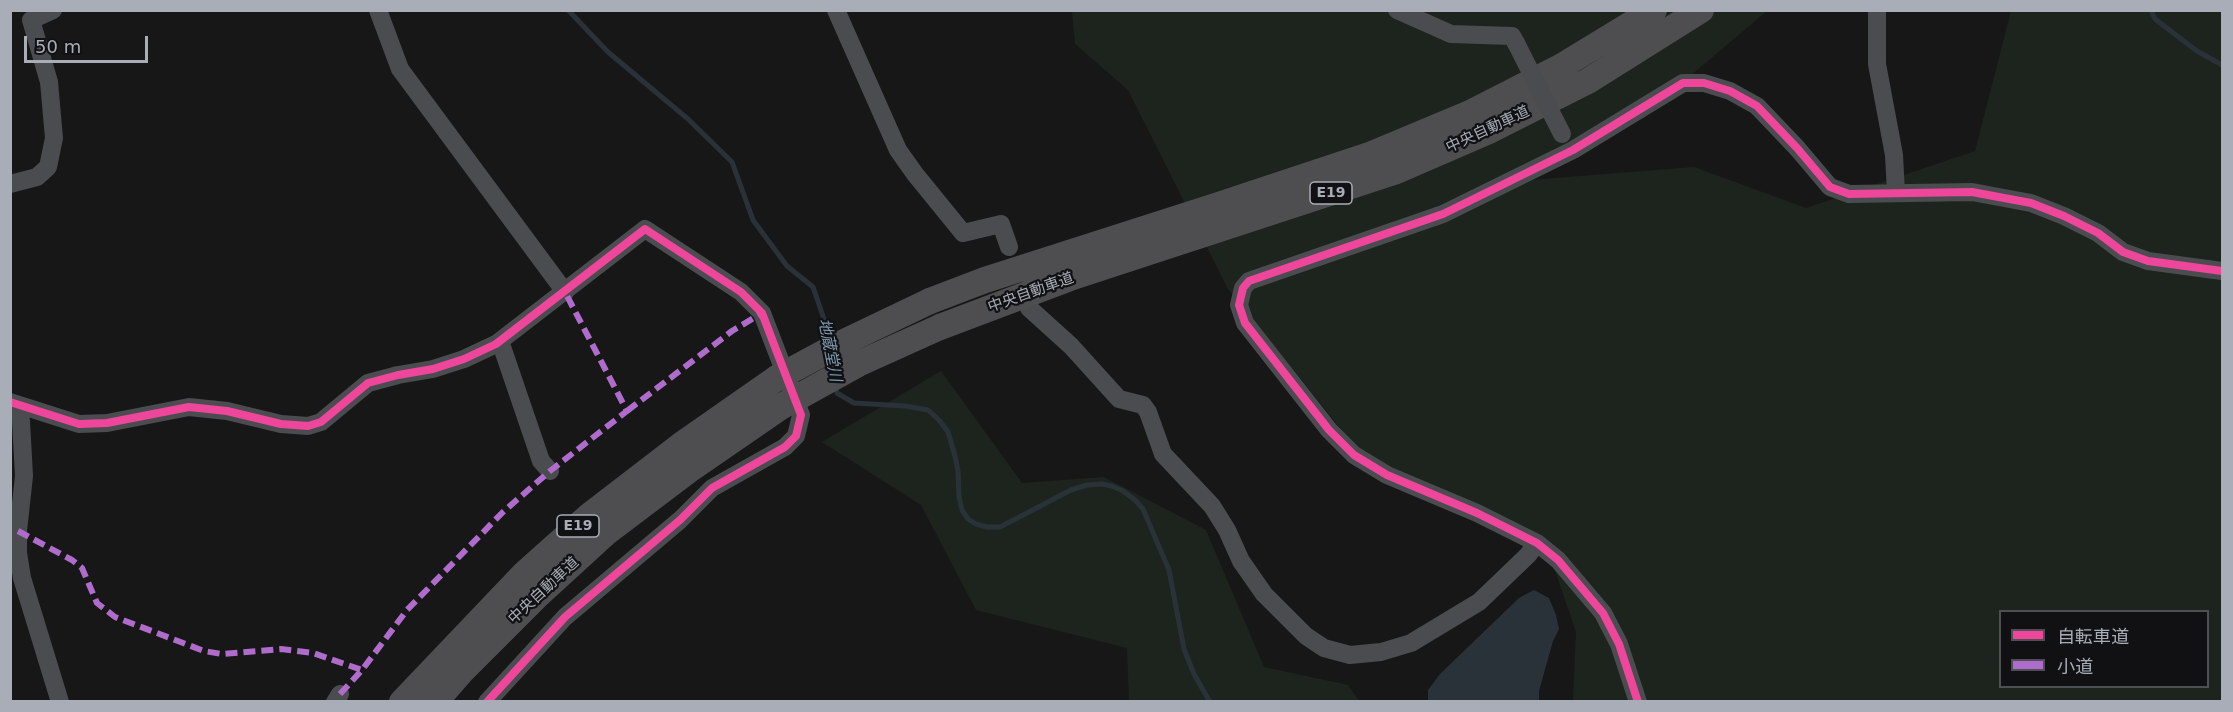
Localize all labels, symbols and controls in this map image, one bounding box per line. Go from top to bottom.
scale bar [27,24,152,62]
text: 50 m [35,36,81,57]
street label: 中央自動車道 [1443,103,1533,157]
road number: E19 [1310,182,1352,204]
street label: 中央自動車道 [986,269,1076,317]
water label: 地蔵堂川 [813,317,845,383]
road number: E19 [557,515,599,537]
street label: 中央自動車道 [505,554,583,628]
legend [1999,610,2209,688]
text: 自転車道 [2057,626,2129,647]
text: 小道 [2057,656,2093,677]

